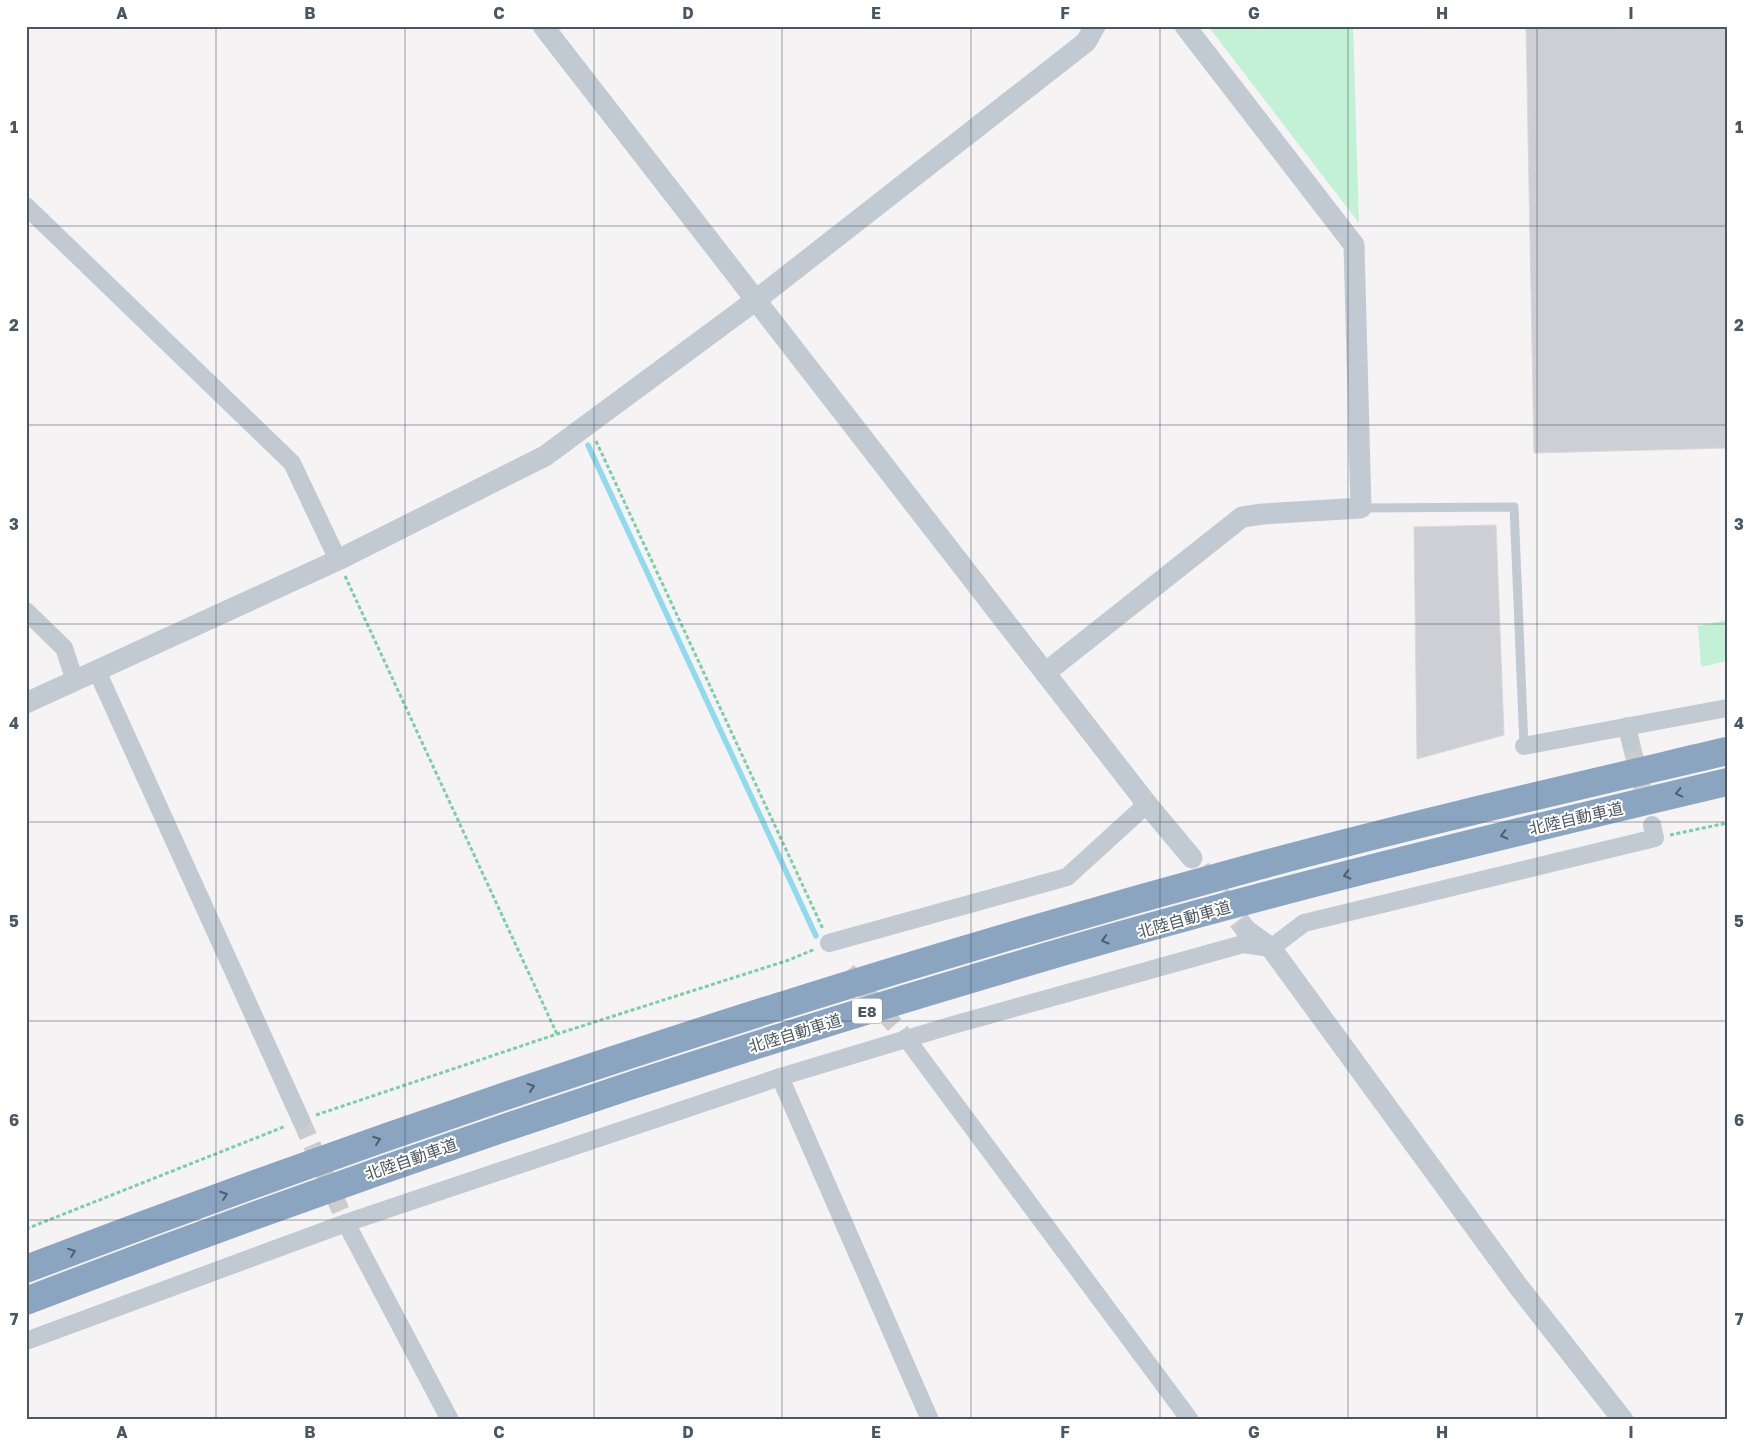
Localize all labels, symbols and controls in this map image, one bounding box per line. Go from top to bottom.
text: A [116,3,128,23]
text: B [304,3,316,23]
text: C [493,3,505,23]
text: D [682,3,694,23]
text: E [871,3,881,23]
text: F [1060,3,1070,23]
text: G [1248,3,1260,23]
text: H [1436,3,1448,23]
text: I [1628,3,1634,23]
text: 1 [10,117,18,137]
text: 1 [1735,117,1743,137]
text: 2 [9,315,19,335]
text: 2 [1734,315,1744,335]
text: 3 [9,514,19,534]
text: 3 [1734,514,1744,534]
text: 4 [9,713,19,733]
text: 4 [1734,713,1744,733]
one-way arrow [1675,787,1684,798]
street label: 北陸自動車道 [1527,797,1625,839]
one-way arrow [1500,829,1509,840]
one-way arrow [1342,869,1351,880]
street label: 北陸自動車道 [1135,896,1233,942]
text: 5 [9,911,19,931]
text: 5 [1734,911,1744,931]
one-way arrow [1102,935,1110,945]
road number: E8 [852,998,882,1024]
street label: 北陸自動車道 [746,1009,844,1057]
one-way arrow [526,1083,534,1093]
text: 6 [9,1110,19,1130]
text: 6 [1734,1110,1744,1130]
street label: 北陸自動車道 [362,1134,460,1184]
one-way arrow [372,1136,381,1146]
one-way arrow [219,1191,228,1201]
one-way arrow [67,1247,76,1258]
text: 7 [10,1309,19,1329]
text: 7 [1735,1309,1744,1329]
text: A [116,1422,128,1442]
text: B [304,1422,316,1442]
text: C [493,1422,505,1442]
text: D [682,1422,694,1442]
text: E [871,1422,881,1442]
text: F [1060,1422,1070,1442]
text: G [1248,1422,1260,1442]
text: H [1436,1422,1448,1442]
text: I [1628,1422,1634,1442]

